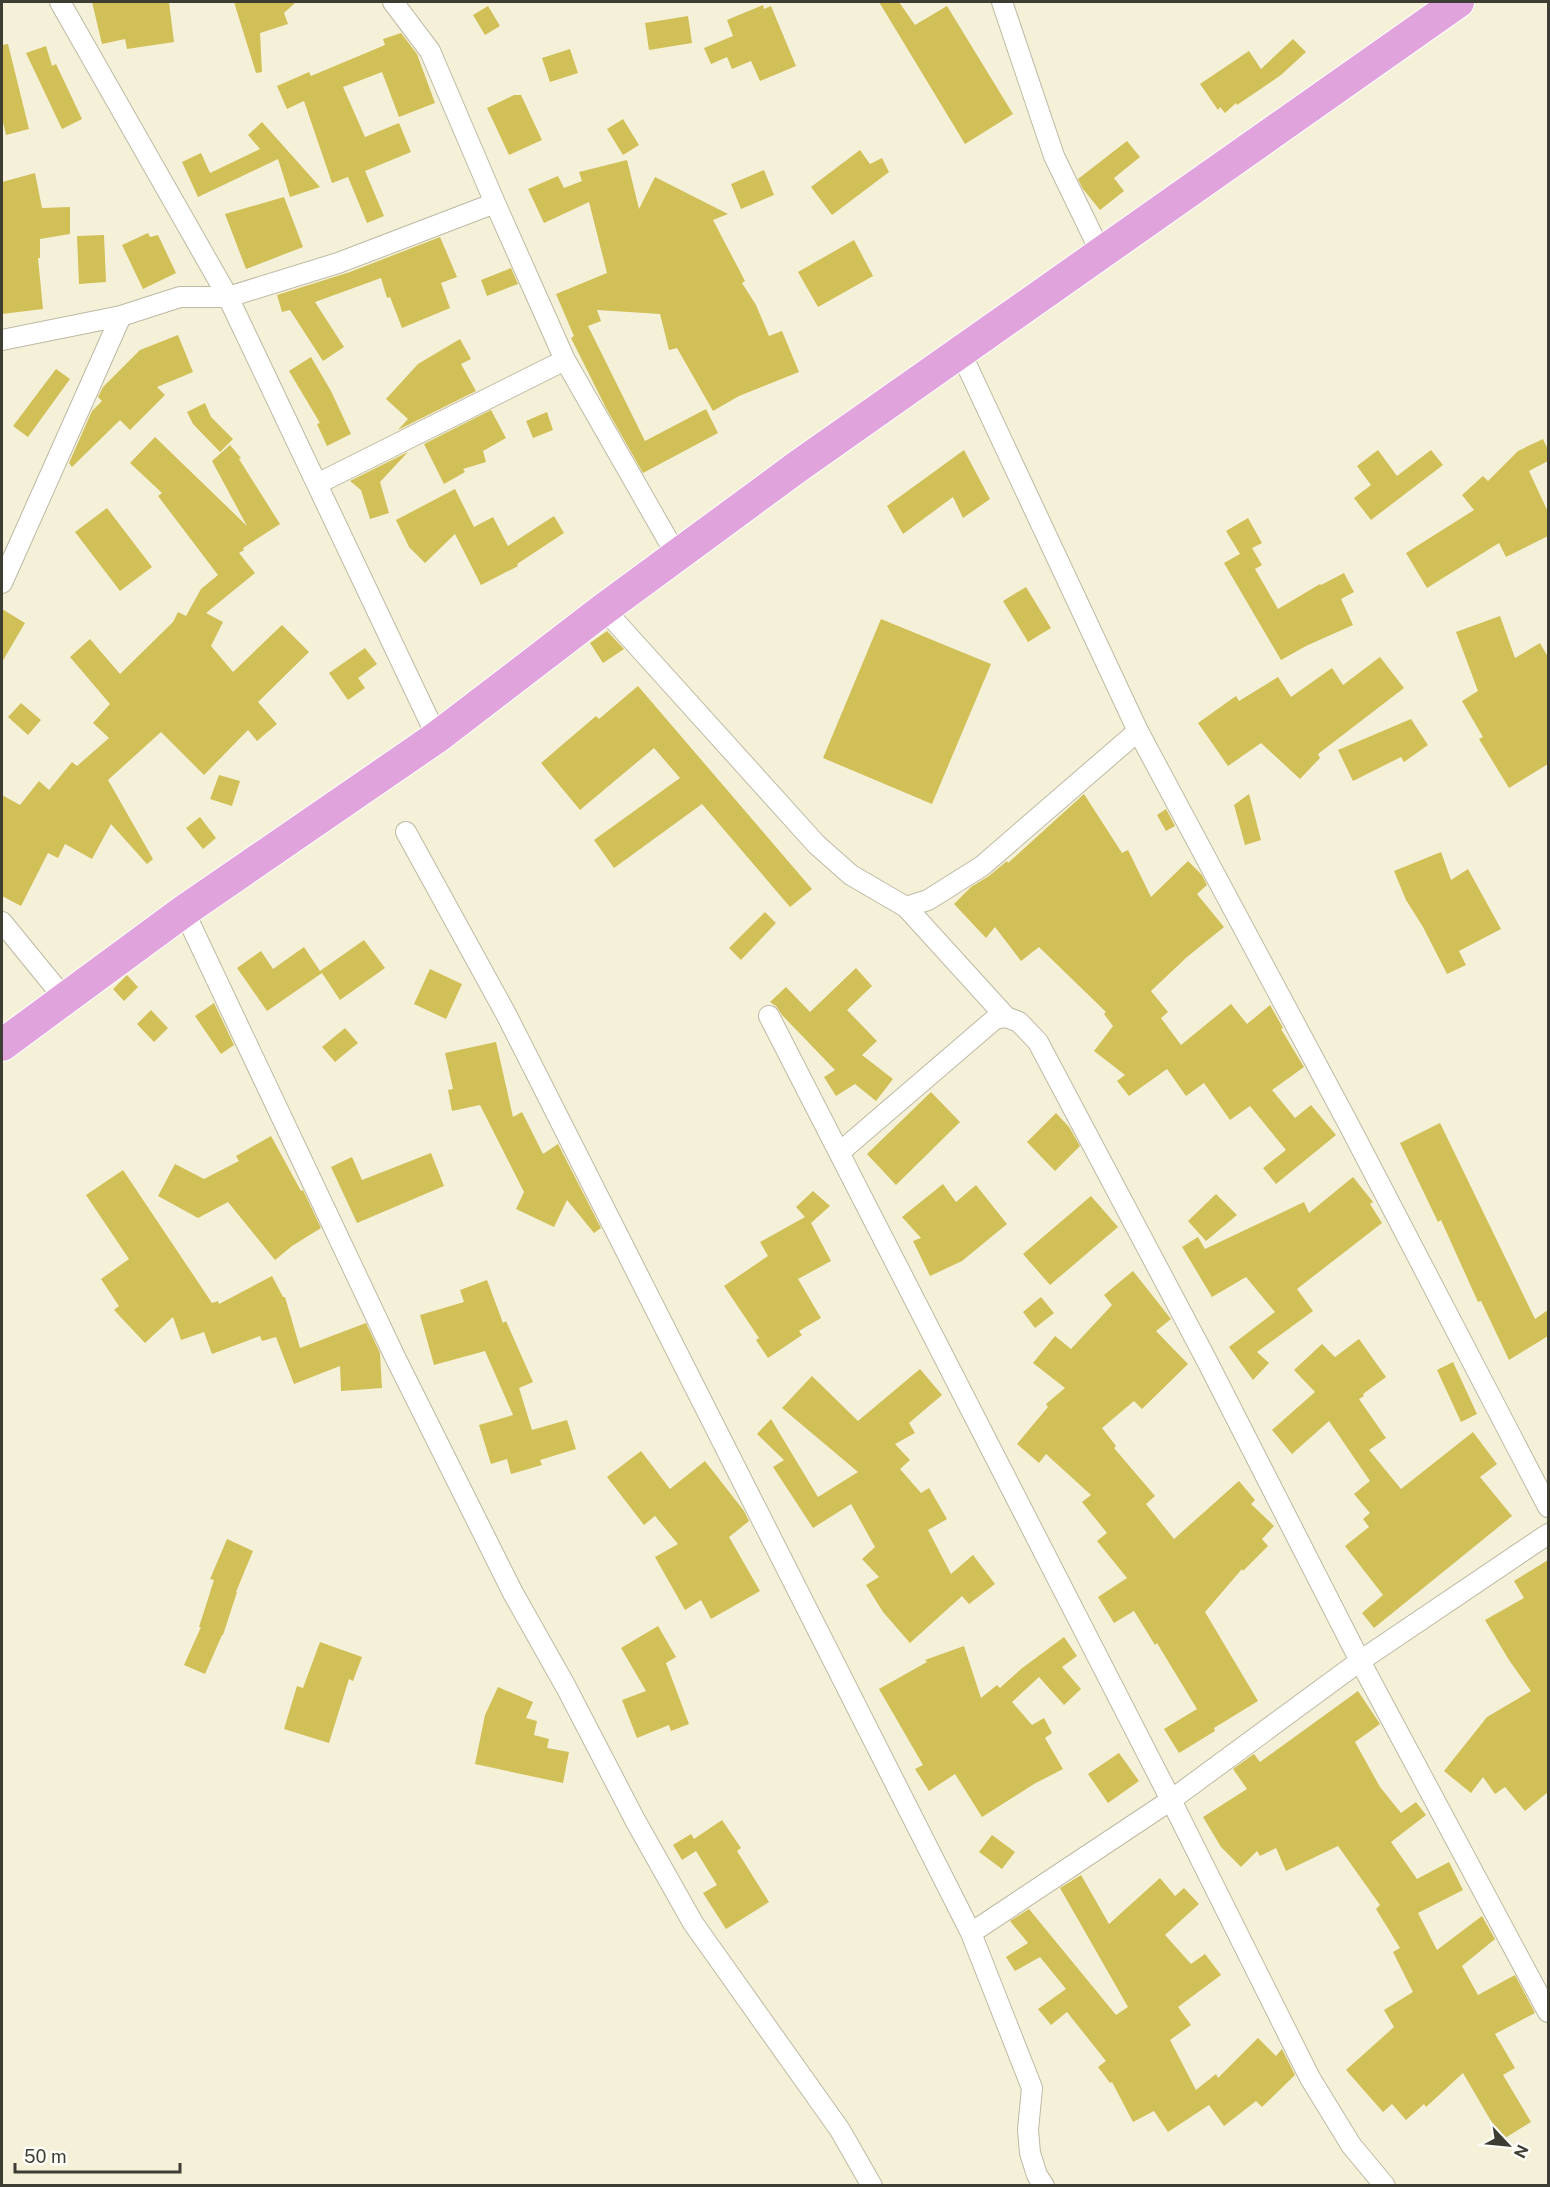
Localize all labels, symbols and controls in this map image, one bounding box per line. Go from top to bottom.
north arrow [1478,2115,1538,2175]
scale bar [15,2136,180,2174]
text: N [1510,2142,1532,2161]
text: 50 m [24,2146,67,2167]

